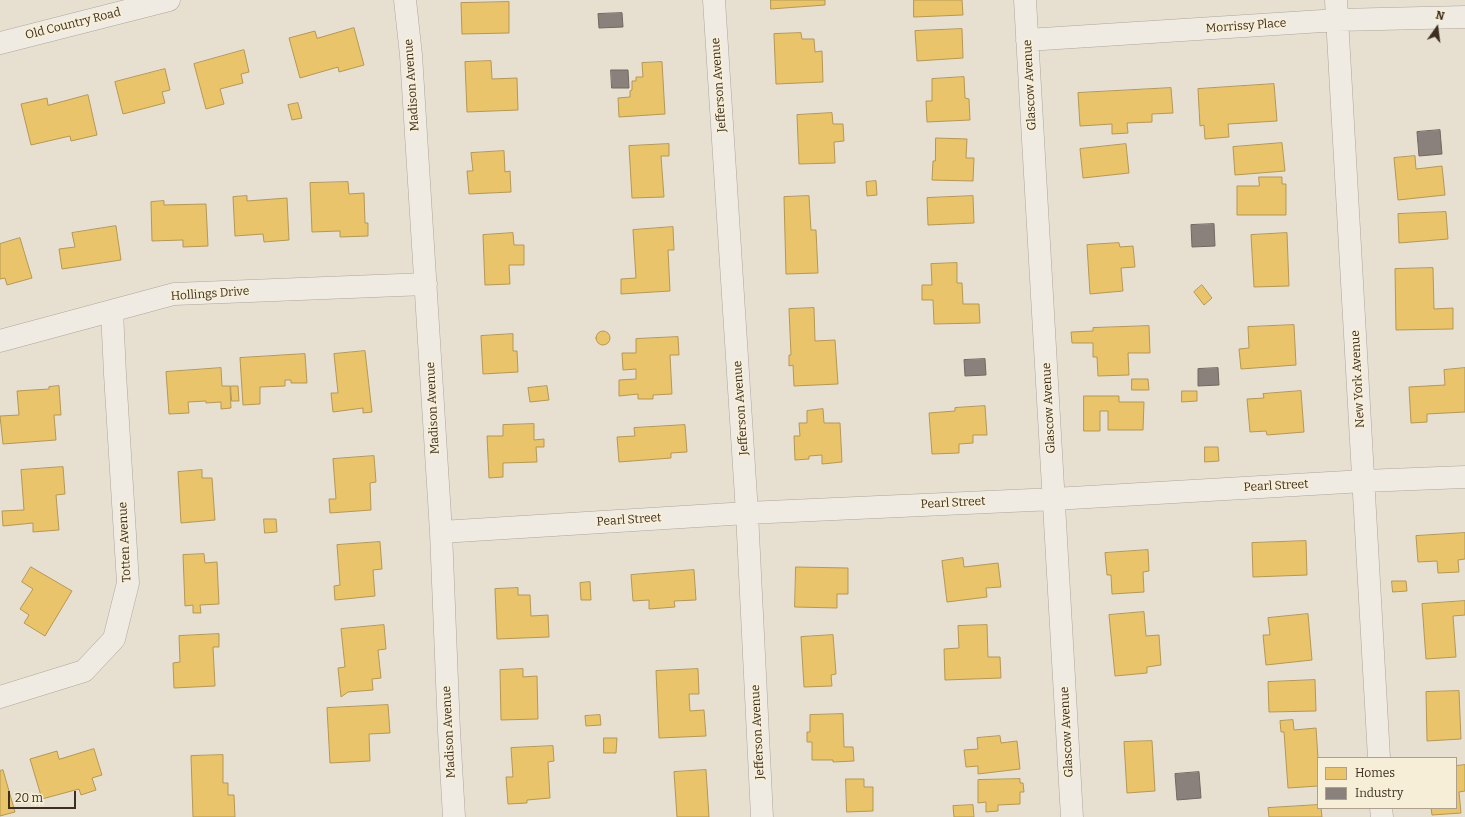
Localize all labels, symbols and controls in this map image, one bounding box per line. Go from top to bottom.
street label: Old Country Road [24,5,122,43]
north arrow [1417,8,1457,48]
text: N [1434,9,1446,23]
street label: Morrissy Place [1205,16,1287,36]
street label: Jefferson Avenue [709,37,729,133]
street label: Madison Avenue [402,38,422,132]
street label: Glascow Avenue [1020,39,1040,131]
street label: Hollings Drive [170,284,250,304]
street label: New York Avenue [1348,330,1368,428]
street label: Jefferson Avenue [731,360,751,456]
street label: Madison Avenue [423,361,443,455]
street label: Glascow Avenue [1039,362,1059,454]
street label: Pearl Street [1243,477,1309,495]
street label: Pearl Street [920,494,986,512]
street label: Totten Avenue [116,501,134,583]
street label: Pearl Street [596,511,662,529]
street label: Jefferson Avenue [748,684,768,780]
street label: Madison Avenue [439,685,459,779]
street label: Glascow Avenue [1057,686,1077,778]
legend [1317,757,1457,809]
text: Homes [1355,766,1395,780]
scale bar [10,783,78,809]
text: Industry [1355,786,1403,800]
text: 20 m [15,791,43,805]

